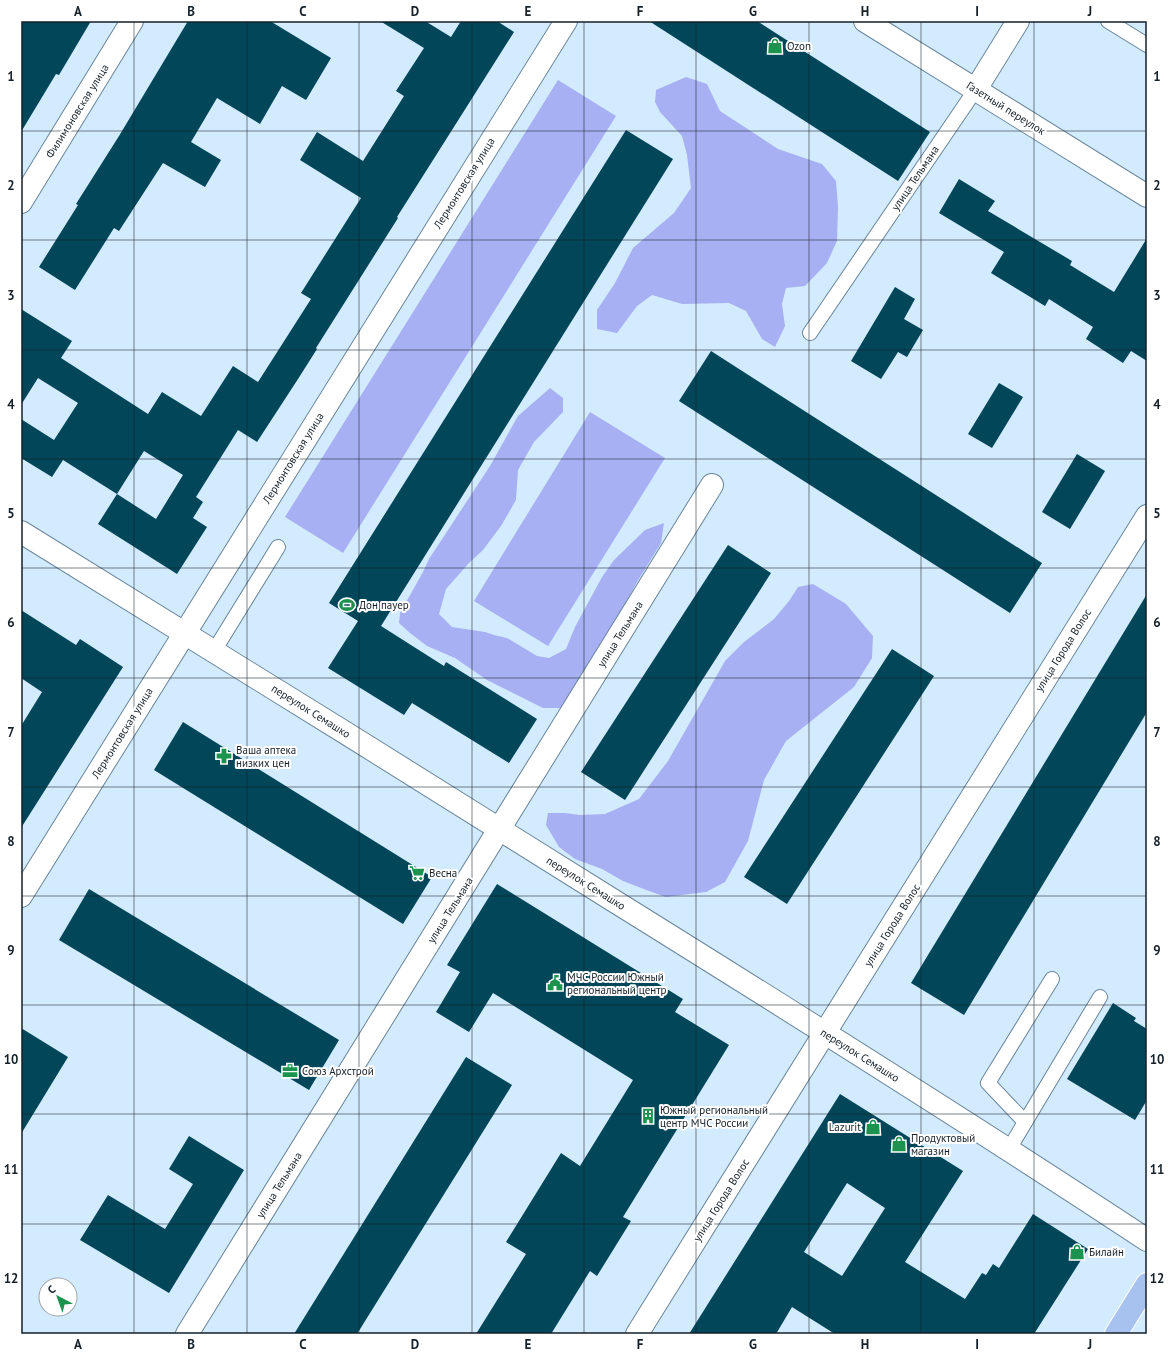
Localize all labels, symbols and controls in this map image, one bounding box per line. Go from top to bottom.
text: A [74,3,82,20]
text: B [187,3,195,20]
text: C [299,3,307,20]
text: D [411,3,419,20]
text: E [525,3,532,20]
text: F [637,3,644,20]
text: G [749,3,757,20]
text: H [861,3,869,20]
text: I [975,3,979,20]
text: J [1087,3,1092,20]
shop icon: Ozon [766,37,784,55]
place label: Ozon [787,39,811,53]
street label: Филимоновская улица [42,61,112,161]
text: 1 [7,68,15,85]
text: 1 [1153,68,1161,85]
street label: Газетный переулок [964,78,1049,138]
street label: Лермонтовская улица [430,135,498,232]
street label: улица Тельмана [888,143,942,213]
text: 2 [7,177,15,194]
text: 2 [1153,177,1161,194]
text: 3 [7,287,15,304]
text: 3 [1153,287,1161,304]
text: 4 [7,396,15,413]
text: 4 [1153,396,1161,413]
street label: Лермонтовская улица [259,410,327,507]
text: 5 [7,505,15,522]
text: 5 [1153,505,1161,522]
sports icon: Дон пауер [338,596,356,614]
place label: Дон пауер [359,598,409,612]
street label: улица Тельмана [594,598,646,670]
street label: улица Города Волос [1032,606,1094,694]
text: 6 [7,614,15,631]
text: 6 [1153,614,1161,631]
street label: переулок Семашко [269,681,353,741]
street label: Лермонтовская улица [88,685,156,782]
text: 7 [7,724,15,741]
text: 7 [1153,724,1161,741]
place label: Ваша аптека низких цен [236,743,296,770]
pharmacy icon: Ваша аптека низких цен [215,747,233,765]
text: 8 [7,833,15,850]
text: 8 [1153,833,1161,850]
street label: переулок Семашко [544,853,628,913]
supermarket icon: Весна [408,864,426,882]
place label: Весна [429,866,457,880]
street label: улица Тельмана [424,874,476,946]
street label: улица Города Волос [861,881,923,969]
text: 9 [7,942,15,959]
text: 9 [1153,942,1161,959]
place label: МЧС России Южный региональный центр [567,970,667,997]
public building icon: МЧС России Южный региональный центр [546,974,564,992]
street label: переулок Семашко [818,1025,902,1085]
text: 10 [4,1051,18,1068]
text: 10 [1150,1051,1164,1068]
office icon: Союз Архстрой [281,1062,299,1080]
place label: Союз Архстрой [302,1064,374,1078]
place label: Южный региональный центр МЧС России [660,1103,768,1130]
building icon: Южный региональный центр МЧС России [639,1107,657,1125]
shop icon: Lazurit [864,1118,882,1136]
place label: Lazurit [829,1120,861,1134]
place label: Продуктовый магазин [911,1131,975,1158]
shop icon: Продуктовый магазин [890,1135,908,1153]
street label: улица Тельмана [253,1149,305,1221]
street label: улица Города Волос [690,1156,752,1244]
text: 11 [4,1161,18,1178]
text: 11 [1150,1161,1164,1178]
shop icon: Билайн [1068,1243,1086,1261]
place label: Билайн [1089,1245,1124,1259]
text: 12 [4,1270,18,1287]
text: 12 [1150,1270,1164,1287]
north arrow [38,1277,78,1317]
text: С [45,1282,58,1297]
text: A [74,1336,82,1353]
text: B [187,1336,195,1353]
text: C [299,1336,307,1353]
text: D [411,1336,419,1353]
text: E [525,1336,532,1353]
text: F [637,1336,644,1353]
text: G [749,1336,757,1353]
text: H [861,1336,869,1353]
text: I [975,1336,979,1353]
text: J [1087,1336,1092,1353]

